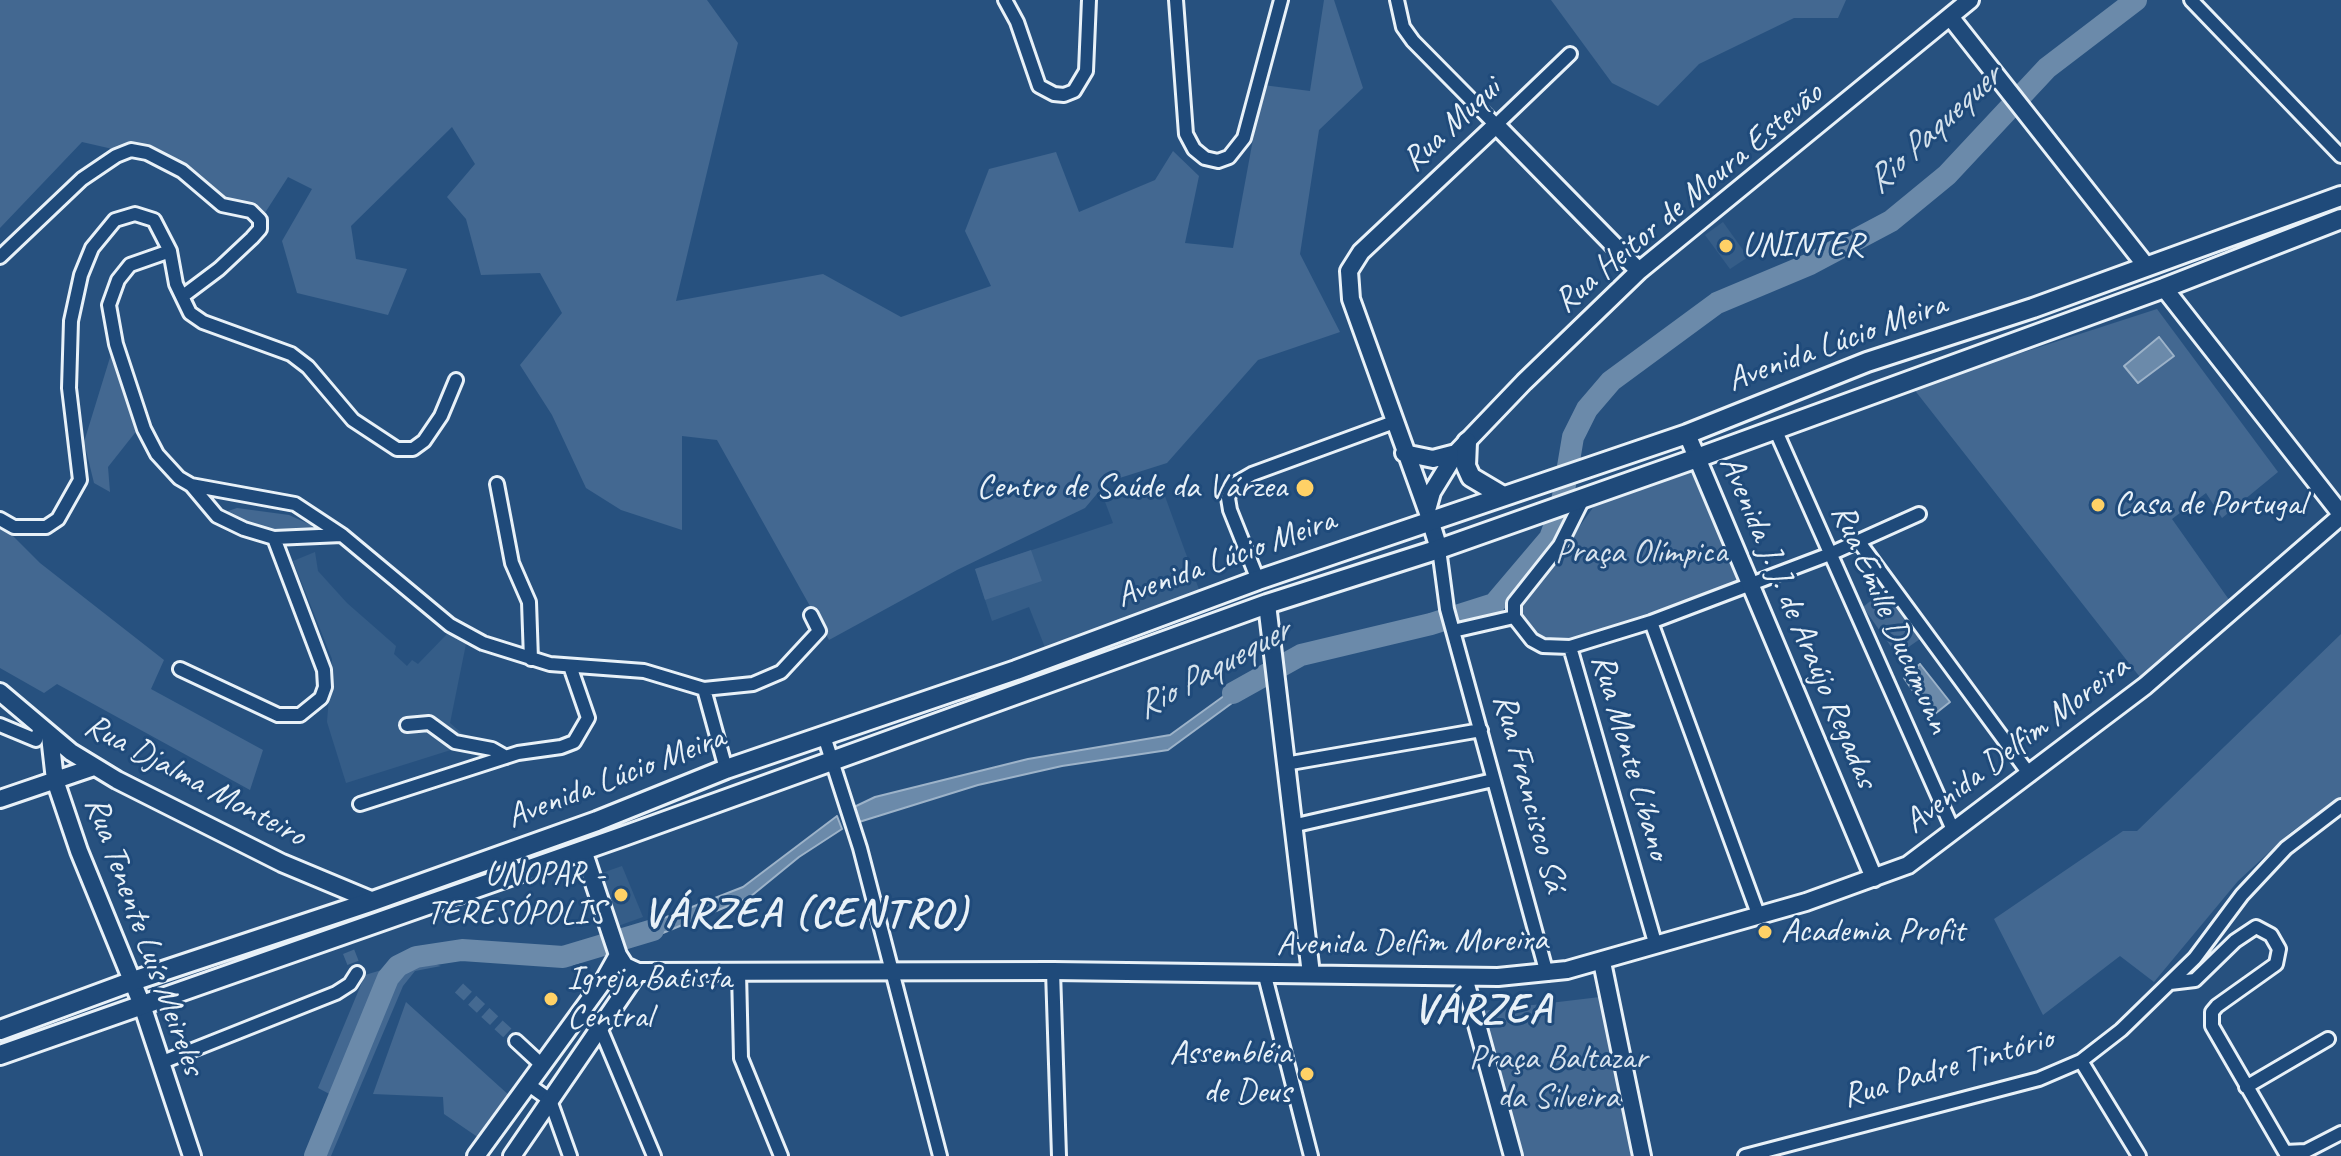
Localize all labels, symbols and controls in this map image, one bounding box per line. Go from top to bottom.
water label: Rio Paquequer [1858,57,2010,203]
street label: Rua Muqui [1394,69,1510,181]
street label: Rua Heitor de Moura Estevão [1546,74,1832,322]
place label: UNINTER [1742,226,1863,266]
marker: UNINTER [1717,237,1735,255]
street label: Avenida Lúcio Meira [1722,284,1952,402]
street label: Avenida J. J. de Araújo Regadas [1710,450,1886,794]
place label: Centro de Saúde da Várzea [976,468,1287,508]
marker: Centro de Saúde da Várzea [1294,477,1316,499]
place label: Casa de Portugal [2114,485,2306,525]
marker: Casa de Portugal [2089,496,2107,514]
street label: Rua Emille Ducumunn [1821,498,1959,740]
street label: Avenida Lúcio Meira [1111,500,1341,618]
park label: Praça Olímpica [1555,533,1727,573]
water label: Rio Paquequer [1129,610,1297,730]
street label: Avenida Delfim Moreira [1896,647,2138,843]
street label: Rua Monte Líbano [1581,650,1679,864]
street label: Rua Francisco Sá [1483,690,1575,896]
street label: Rua Djalma Monteiro [77,706,313,856]
street label: Avenida Lúcio Meira [501,718,731,838]
street label: Rua Tenente Luís Meireles [75,791,213,1081]
place label: UNOPAR - TERESÓPOLIS [427,855,605,934]
marker: UNOPAR - TERESÓPOLIS [612,886,630,904]
district label: VÁRZEA (CENTRO) [643,890,969,940]
place label: Academia Profit [1781,912,1965,952]
street label: Avenida Delfim Moreira [1276,920,1548,966]
marker: Academia Profit [1756,923,1774,941]
place label: Igreja Batista Central [567,959,731,1038]
district label: VÁRZEA [1412,986,1554,1036]
marker: Igreja Batista Central [542,990,560,1008]
street label: Rua Padre Tintório [1838,1018,2058,1118]
place label: Assembléia de Deus [1169,1034,1291,1114]
park label: Praça Baltazar da Silveira [1469,1039,1647,1118]
marker: Assembléia de Deus [1298,1065,1316,1083]

